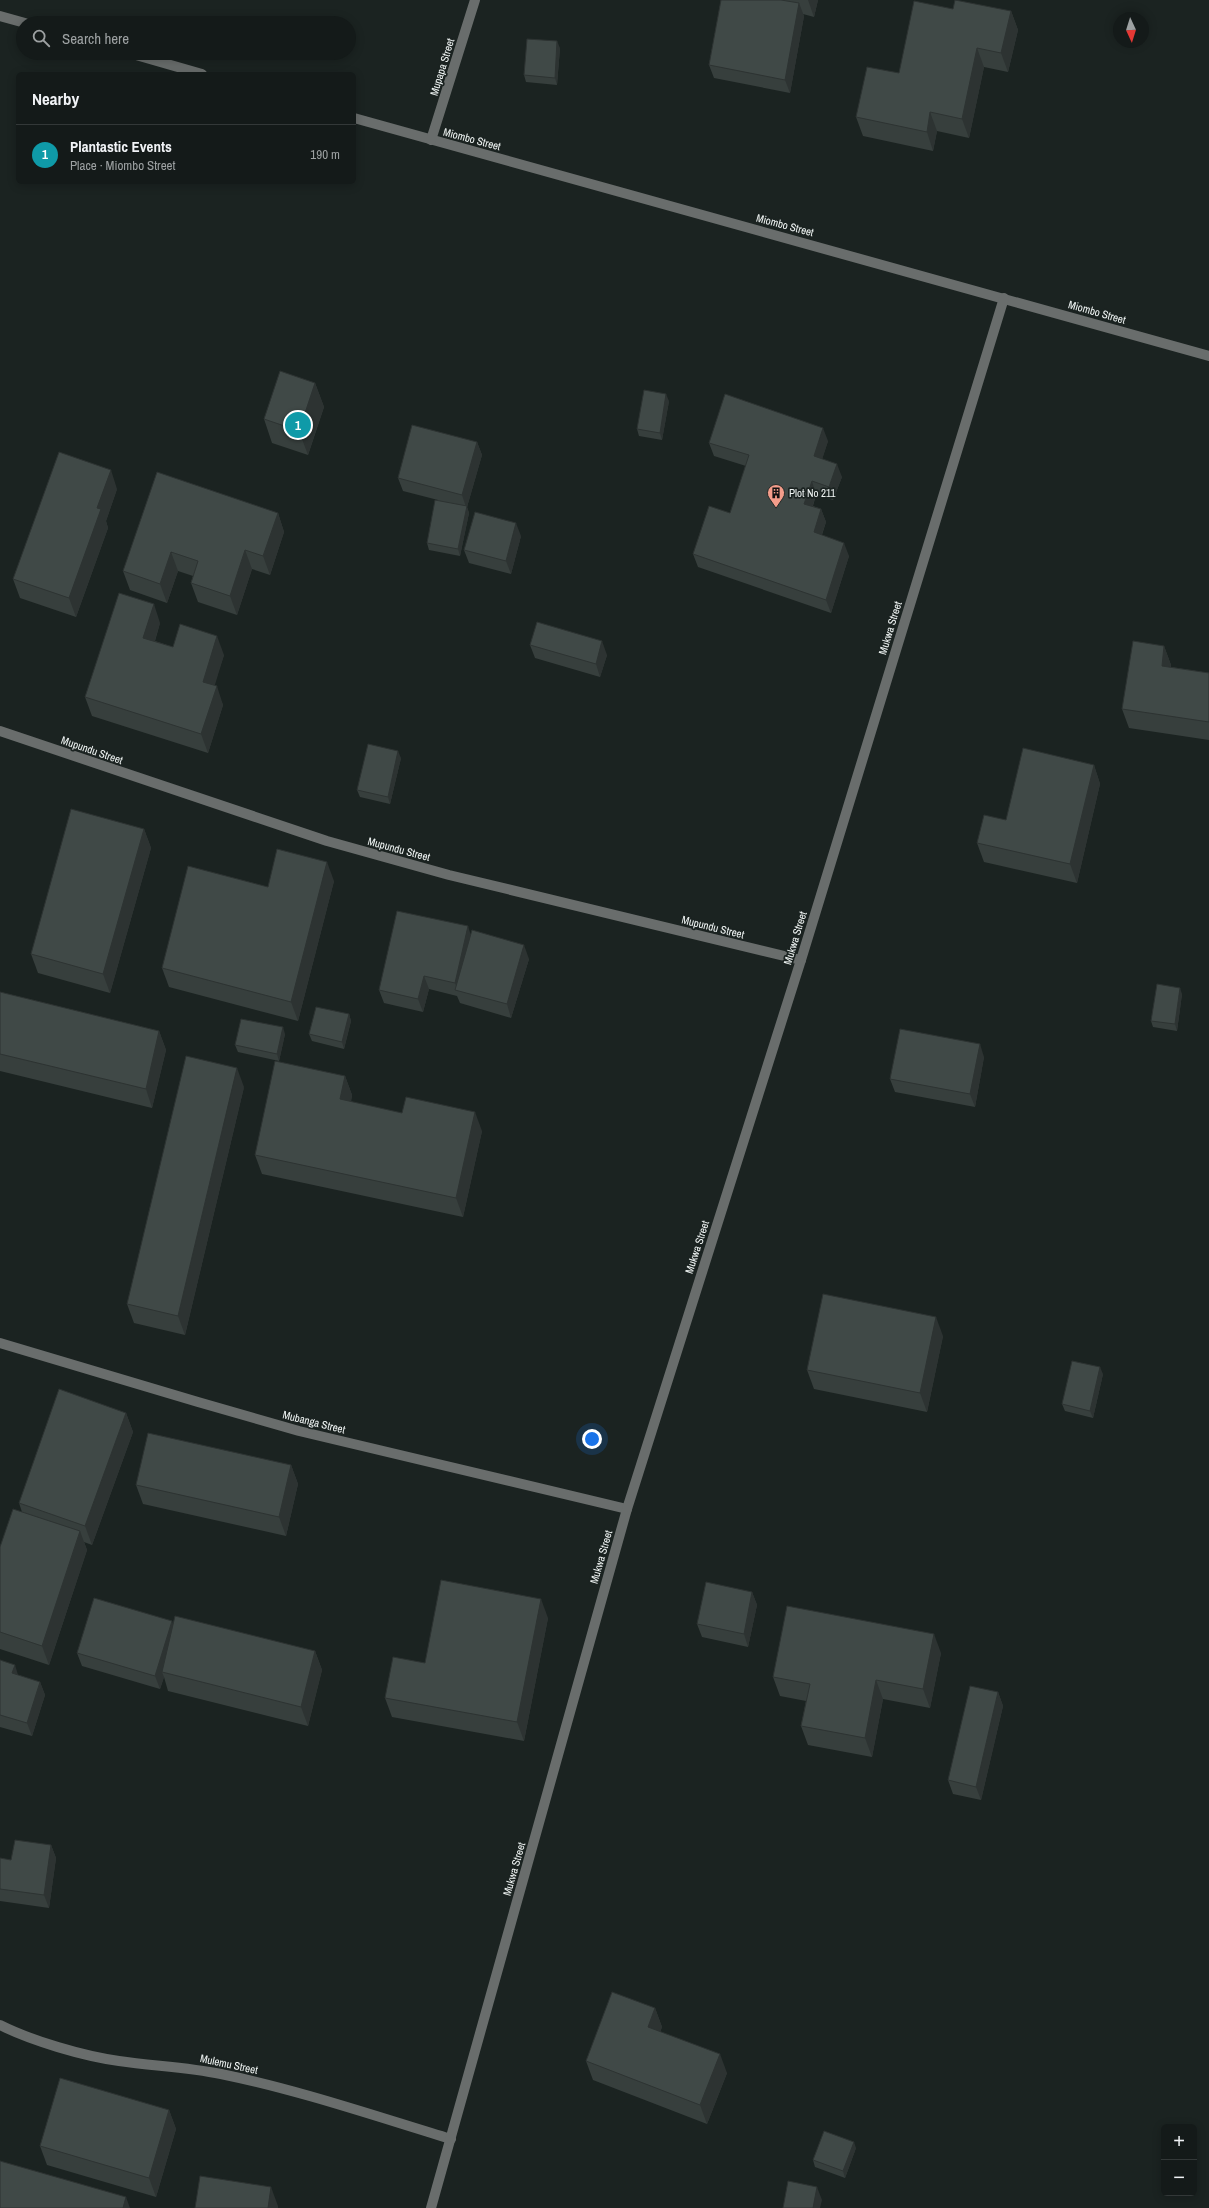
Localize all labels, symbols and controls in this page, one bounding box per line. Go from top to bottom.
north arrow [1113,12,1149,48]
search box [16,16,356,60]
icon: search [30,27,52,49]
text: Search here [62,28,129,49]
street label: Mupapa Street [427,36,457,97]
text: Nearby [32,87,79,110]
street label: Miombo Street [442,125,503,154]
text: Plantastic Events [70,136,172,157]
text: 1 [42,146,48,163]
text: 190 m [310,146,340,163]
text: Place · Miombo Street [70,157,175,174]
street label: Miombo Street [755,211,816,240]
street label: Miombo Street [1067,297,1128,327]
pin: 1 [285,410,311,440]
building icon: Plot No 211 [766,483,786,508]
place label: Plot No 211 [789,486,835,500]
street label: Mukwa Street [875,599,905,656]
street label: Mupundu Street [59,733,125,767]
street label: Mupundu Street [366,834,432,864]
street label: Mukwa Street [780,909,810,966]
street label: Mupundu Street [680,912,746,942]
street label: Mukwa Street [682,1218,712,1275]
street label: Mubanga Street [281,1407,347,1437]
your location [582,1429,602,1449]
street label: Mukwa Street [587,1528,615,1585]
street label: Mukwa Street [500,1840,528,1897]
street label: Mulemu Street [199,2051,260,2077]
map controls [1161,2124,1197,2196]
button: + [1161,2124,1197,2160]
button: − [1161,2160,1197,2196]

